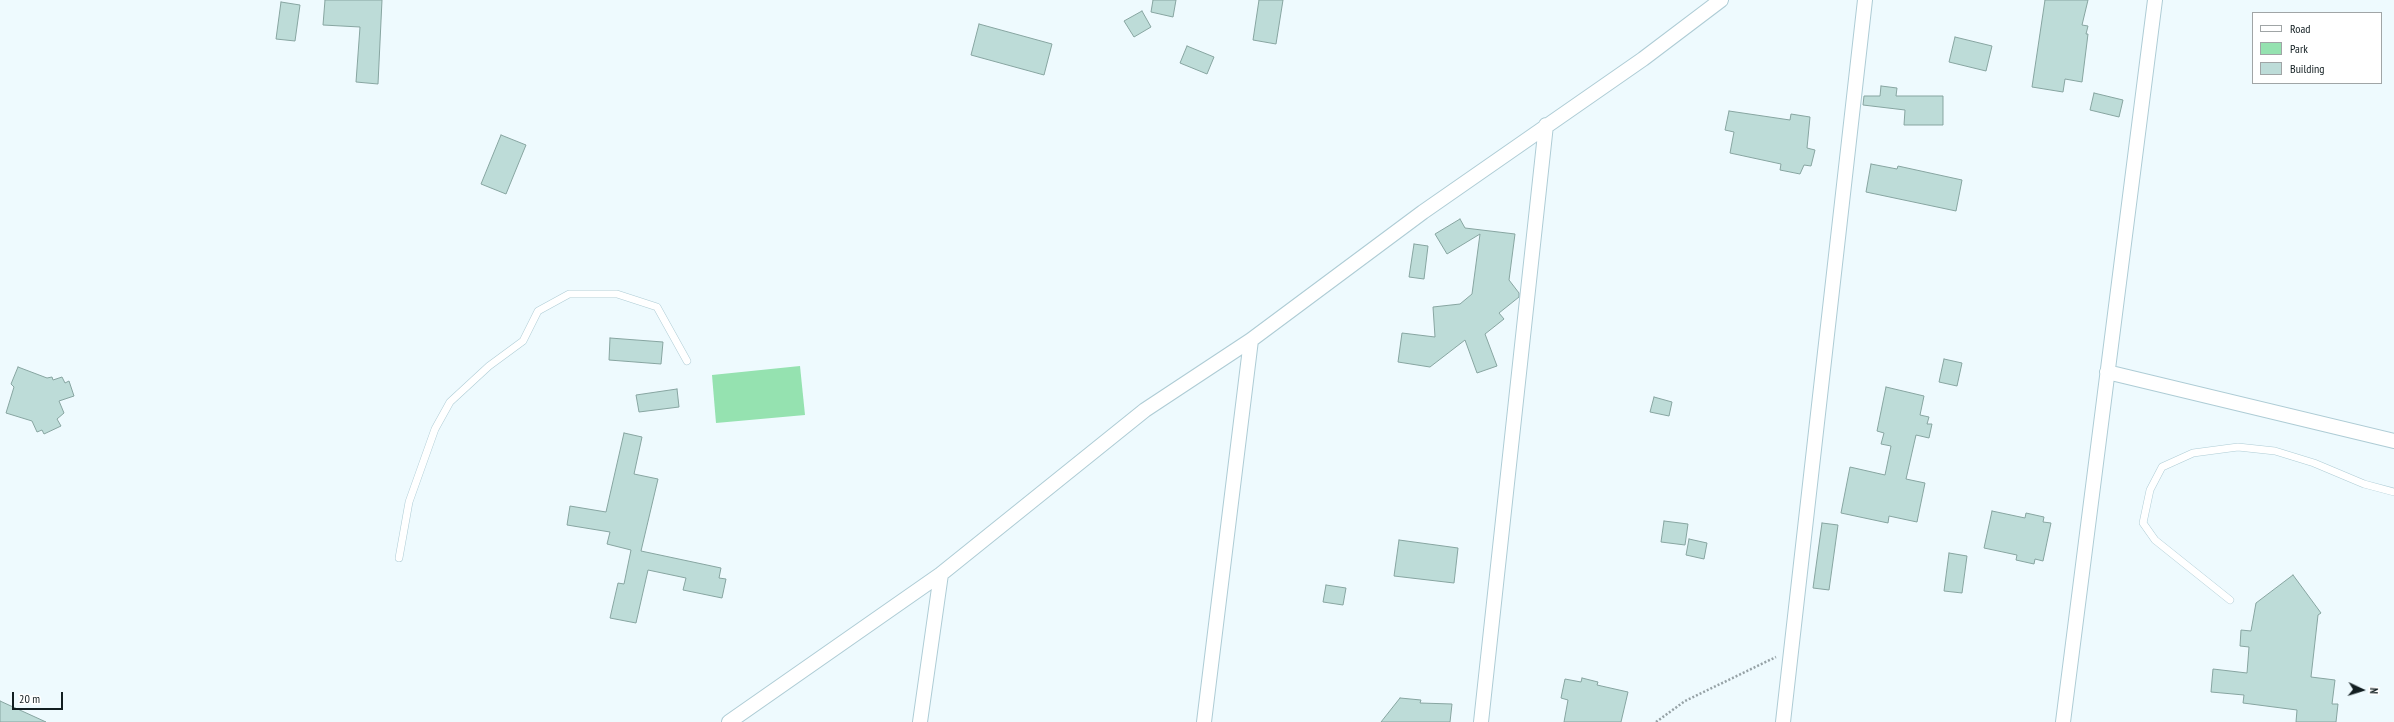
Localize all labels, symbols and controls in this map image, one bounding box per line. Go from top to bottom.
legend [2252,12,2382,84]
text: Road [2290,21,2310,36]
text: Park [2290,41,2308,56]
text: Building [2290,61,2325,76]
north arrow [2342,670,2382,710]
scale bar [14,684,65,710]
text: N [2367,687,2381,694]
text: 20 m [19,691,40,706]

